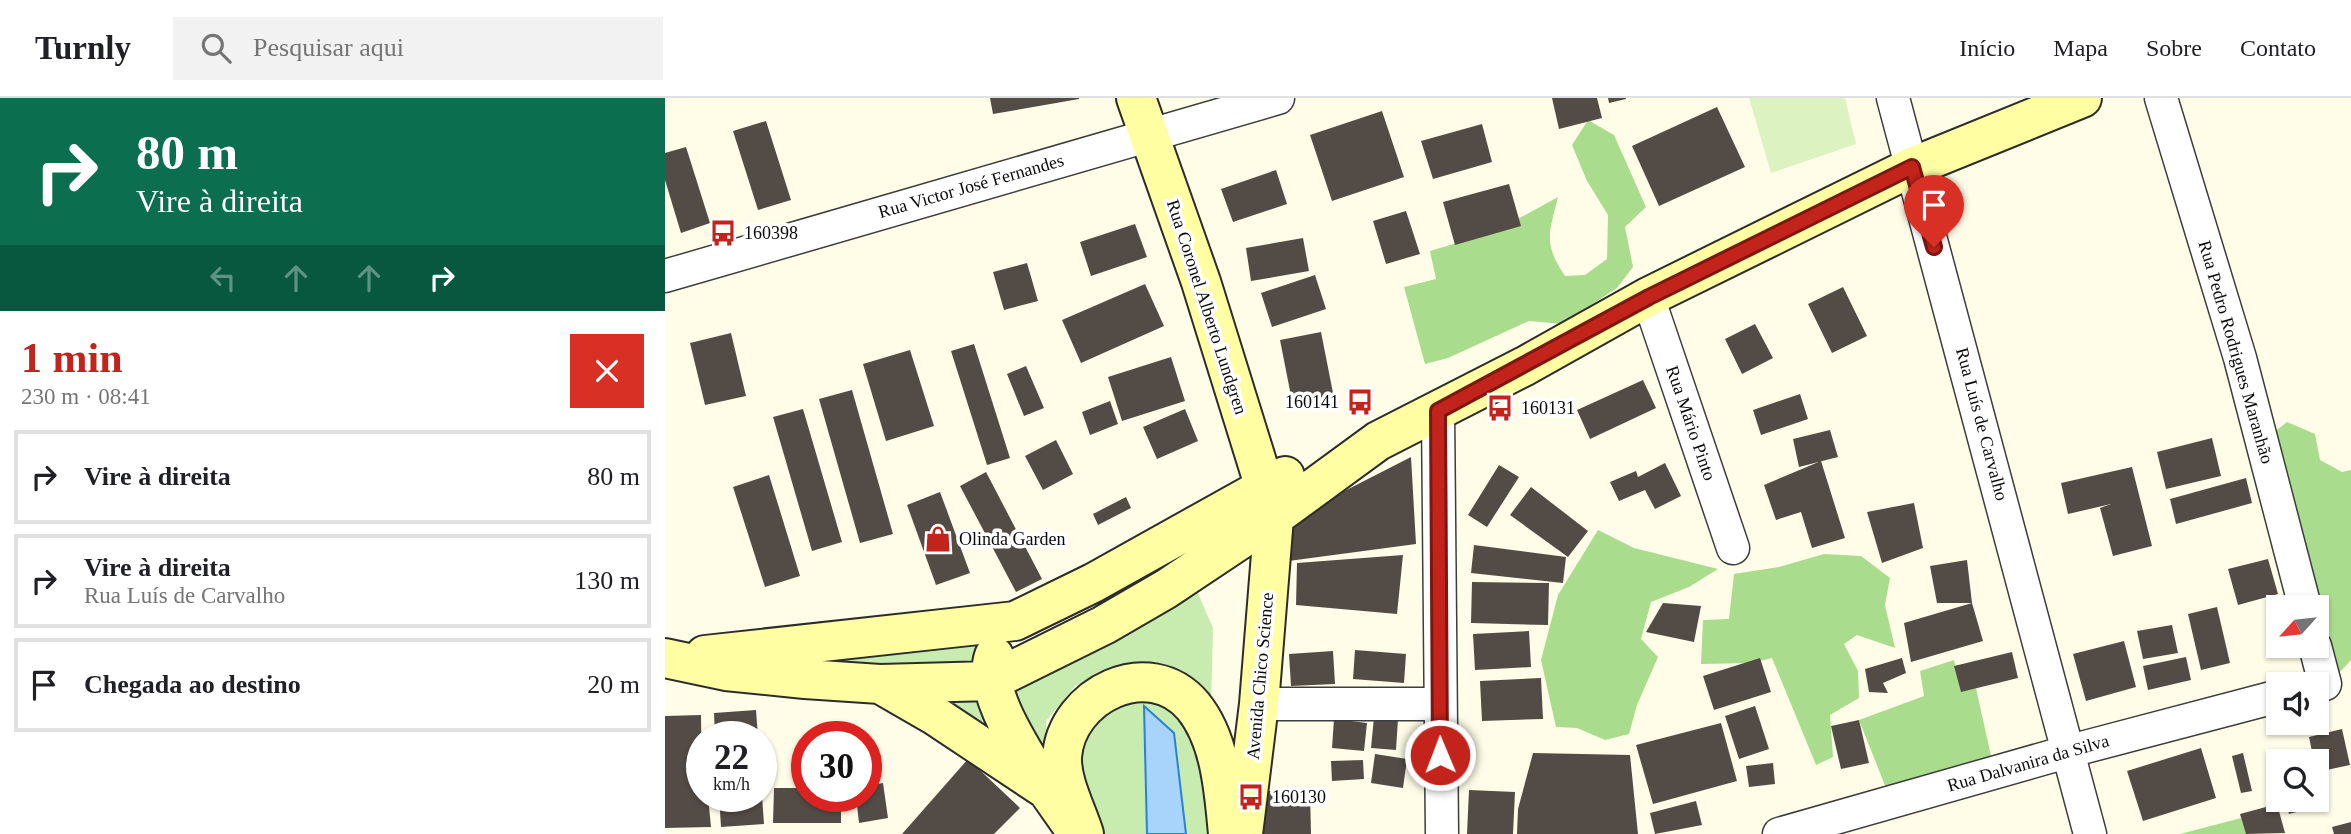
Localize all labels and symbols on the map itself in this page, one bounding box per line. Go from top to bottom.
street label: Rua Victor José Fernandes [876,150,1066,222]
pin [1904,175,1964,247]
street label: Rua Coronel Alberto Lundgren [1163,197,1251,417]
bus stop icon: 160398 [708,218,738,248]
place label: 160398 [744,223,798,243]
street label: Rua Pedro Rodrigues Maranhão [2194,238,2278,466]
street label: Rua Luís de Carvalho [1952,345,2012,503]
street label: Rua Mário Pinto [1662,363,1720,483]
bus stop icon: 160141 [1345,387,1375,417]
place label: 160141 [1285,392,1339,412]
bus stop icon: 160131 [1485,393,1515,423]
place label: 160131 [1521,398,1575,418]
shop icon: Olinda Garden [923,524,953,554]
place label: Olinda Garden [959,529,1065,549]
street label: Avenida Chico Science [1243,592,1277,760]
north arrow [2266,595,2329,658]
position arrow [1403,718,1477,792]
speed limit sign: 30 [791,721,882,812]
street label: Rua Dalvanira da Silva [1945,730,2111,796]
bus stop icon: 160130 [1236,782,1266,812]
place label: 160130 [1272,787,1326,807]

